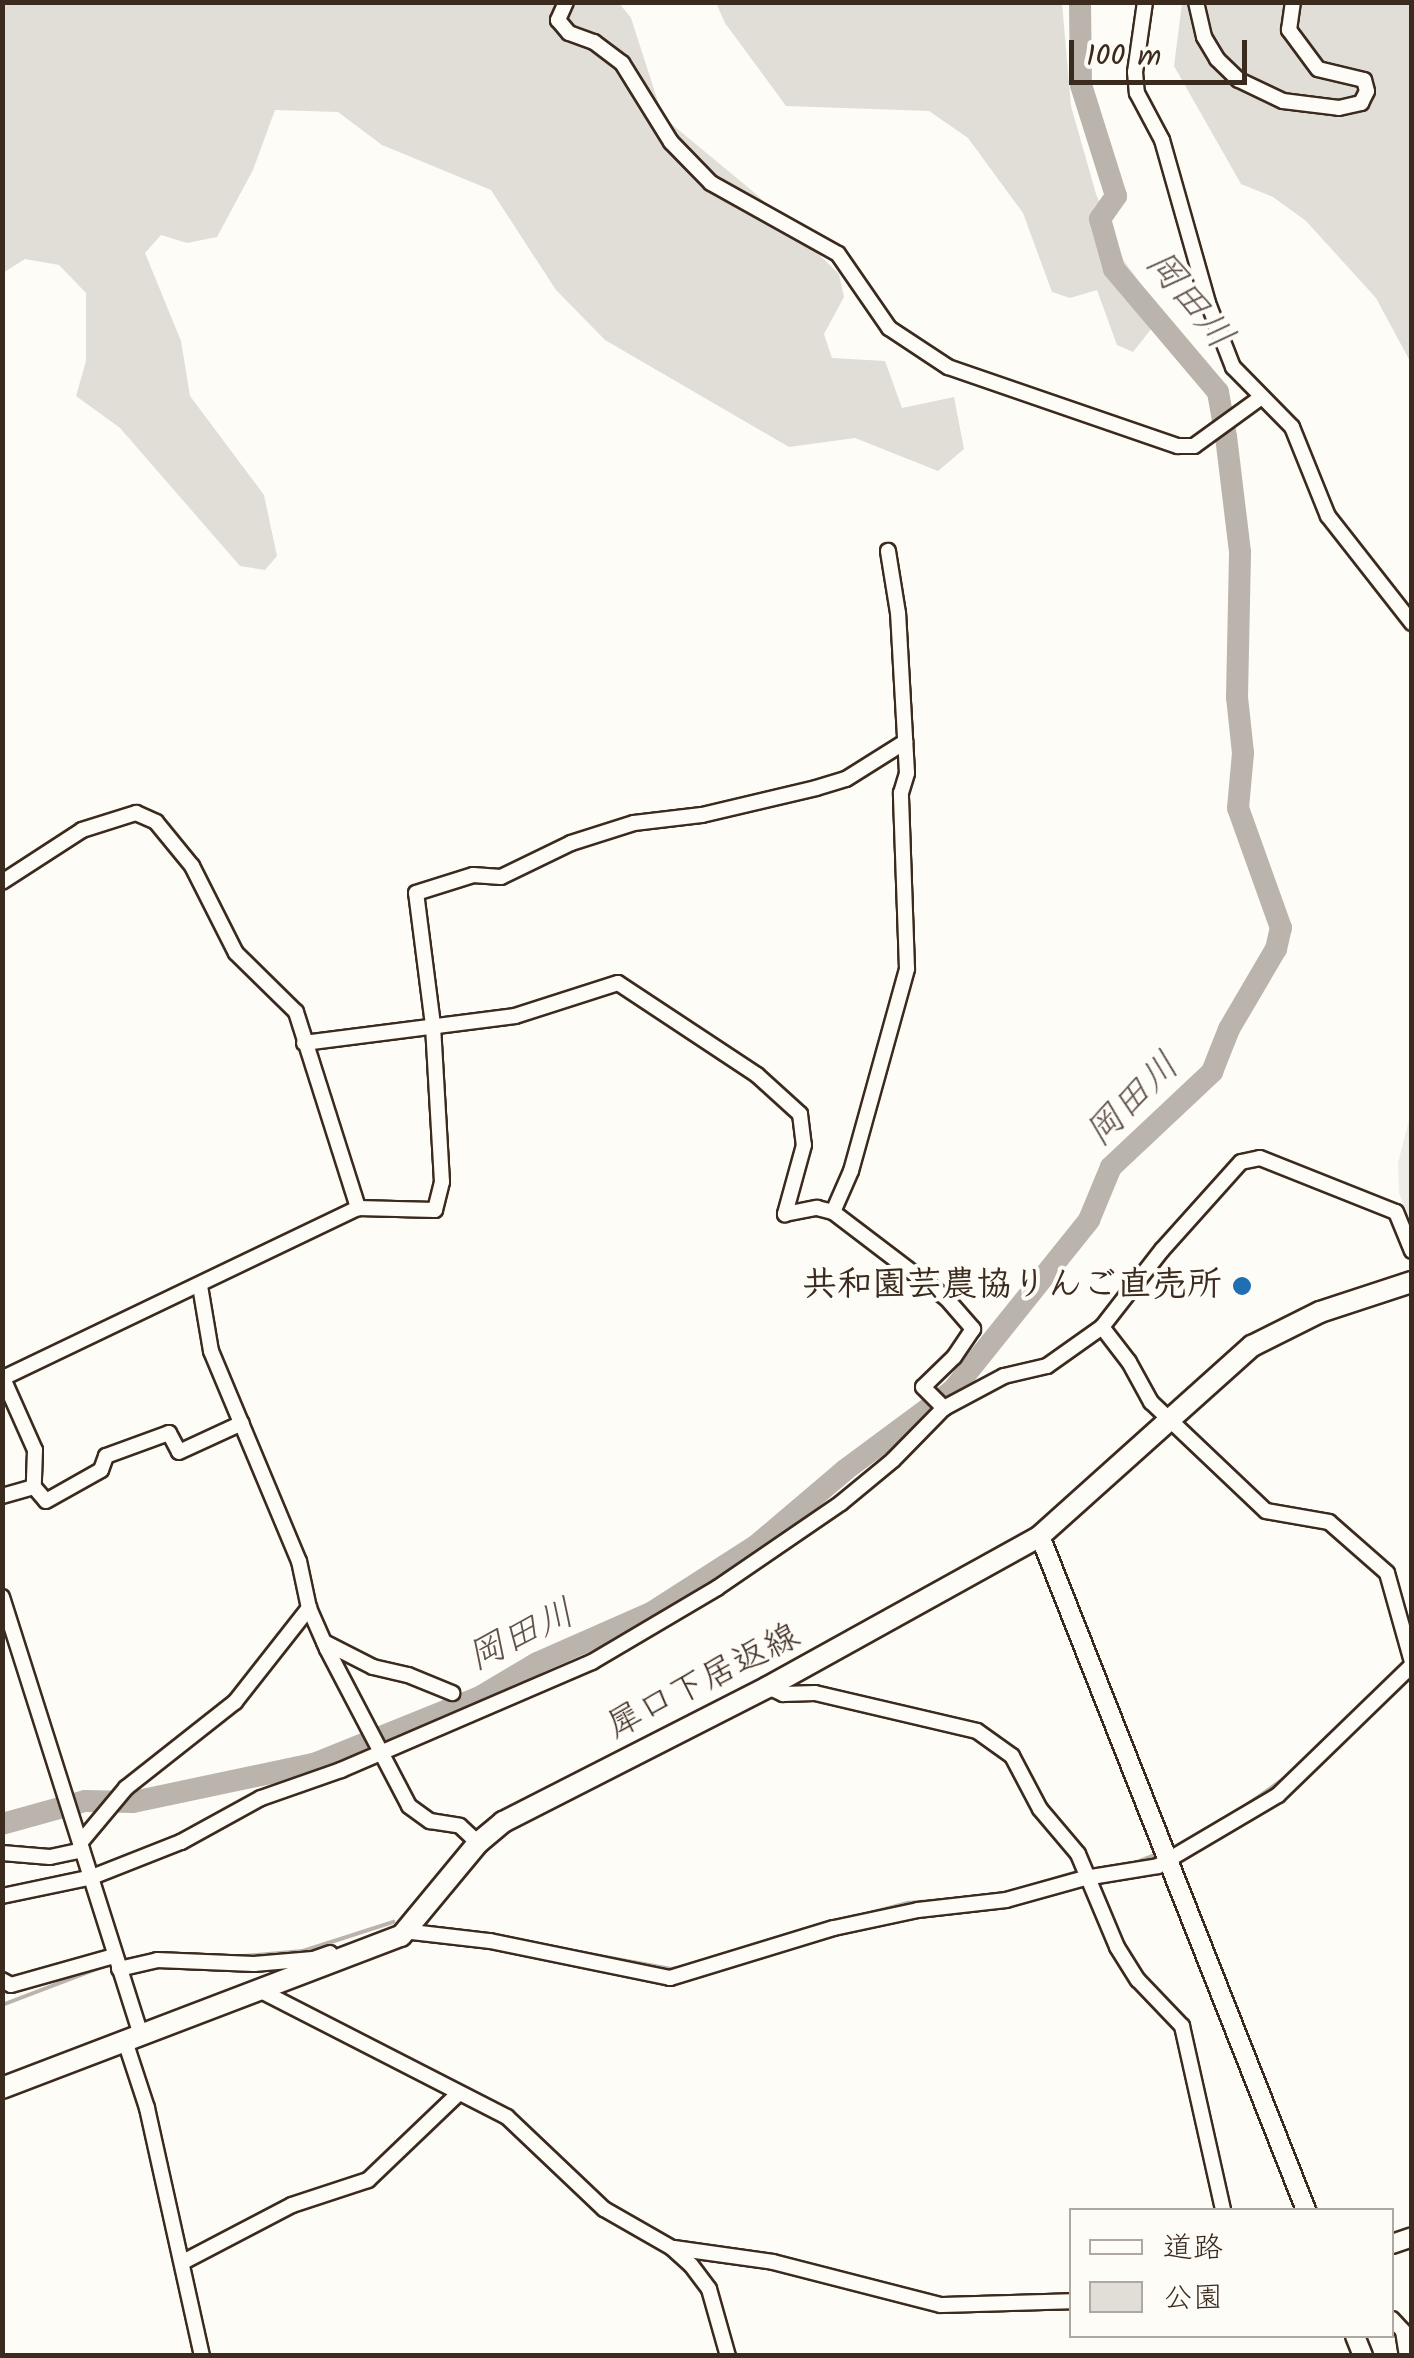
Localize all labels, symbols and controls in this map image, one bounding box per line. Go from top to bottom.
scale bar [1074,20,1252,82]
text: 100 m [1086,33,1161,81]
water label: 岡田川 [1134,242,1242,360]
water label: 岡田川 [1078,1045,1190,1157]
place label: 共和園芸農協りんご直売所 [802,1265,1222,1307]
marker: 共和園芸農協りんご直売所 [1231,1275,1253,1297]
water label: 岡田川 [461,1592,583,1682]
street label: 犀口下居返線 [601,1616,807,1748]
legend [1069,2208,1394,2338]
text: 道路 [1163,2225,1223,2273]
text: 公園 [1163,2275,1223,2323]

